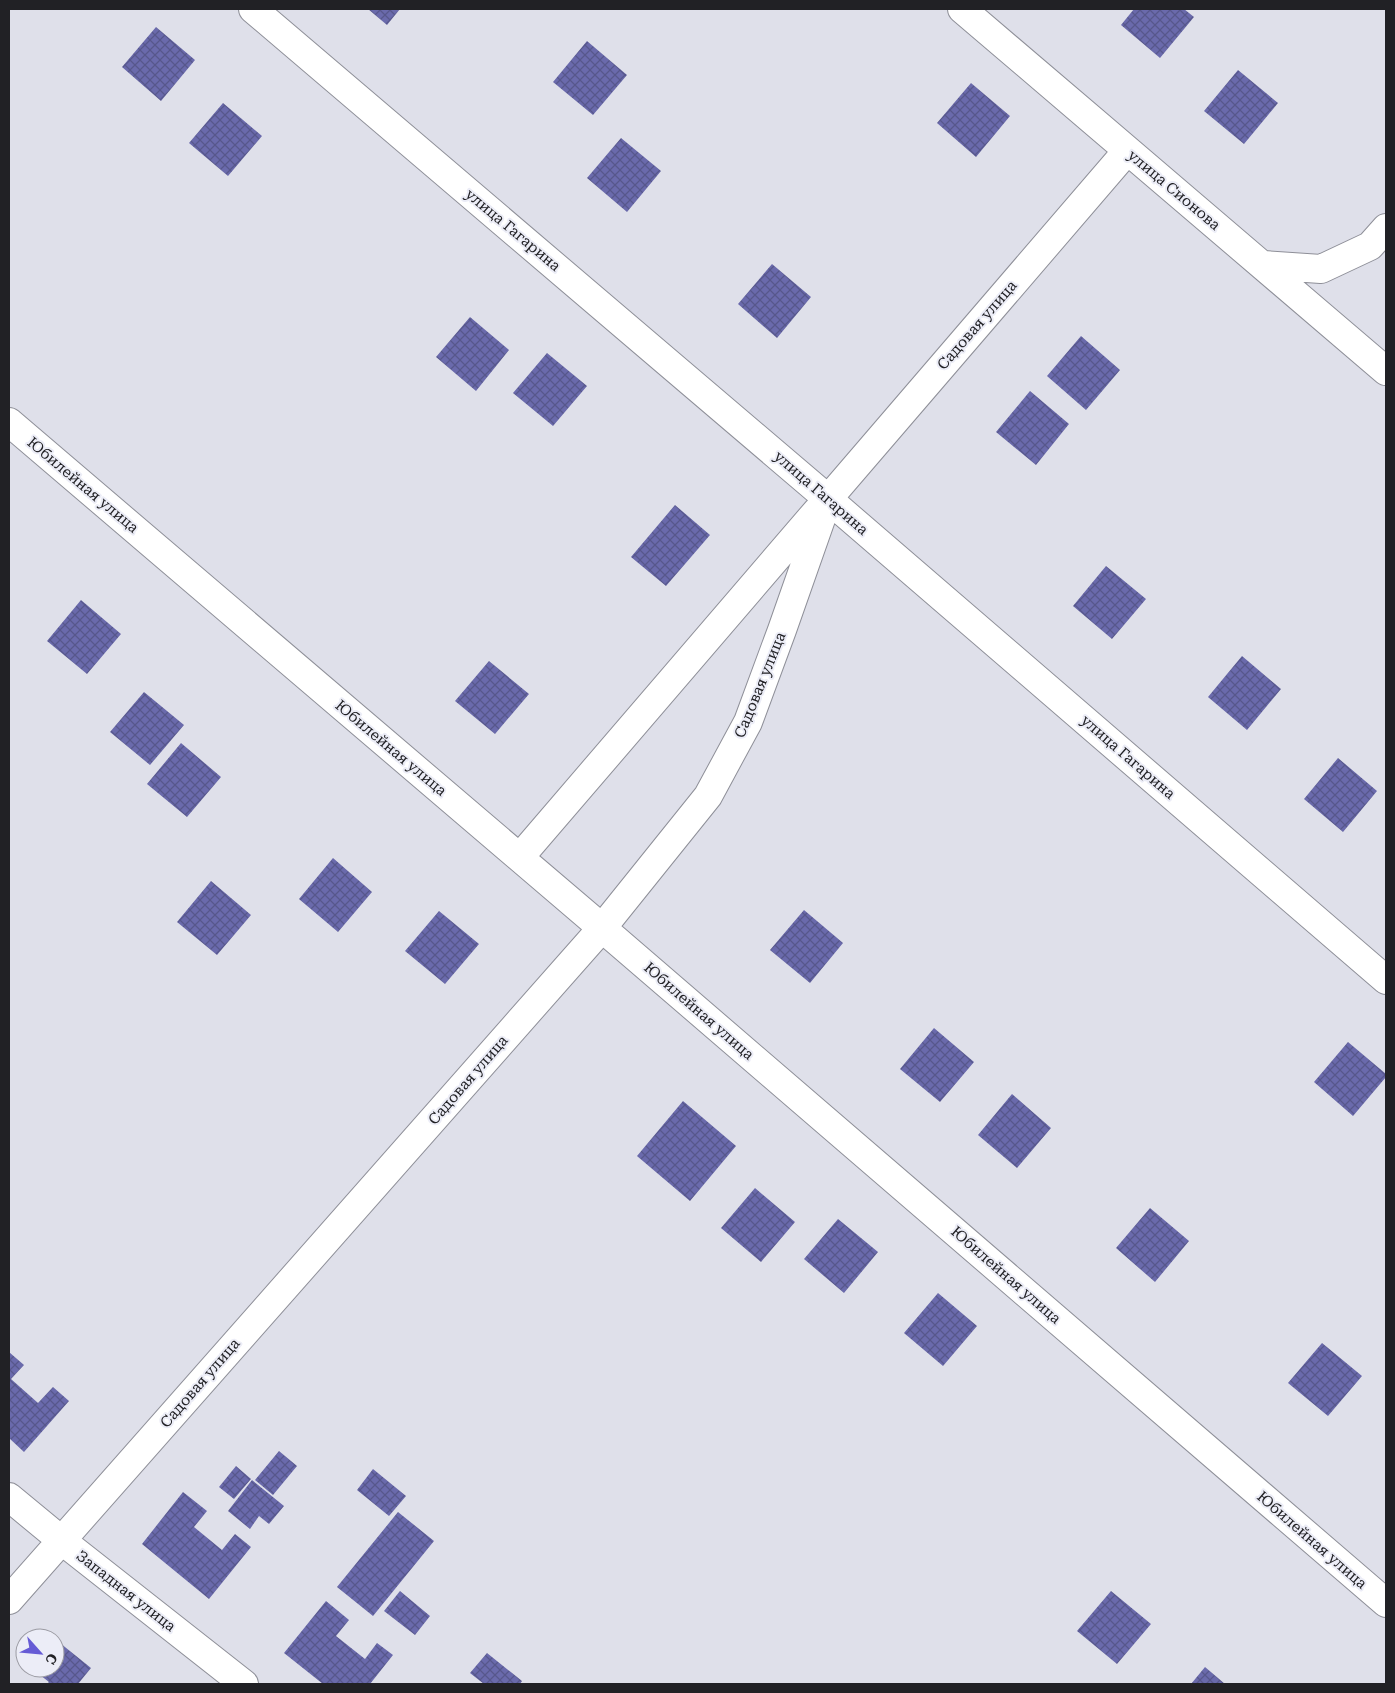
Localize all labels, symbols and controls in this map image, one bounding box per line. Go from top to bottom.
street label: улица Сионова [1124,146,1224,234]
street label: улица Гагарина [462,185,564,275]
street label: Садовая улица [933,277,1021,373]
street label: Юбилейная улица [24,433,142,537]
street label: улица Гагарина [770,447,872,539]
street label: Садовая улица [731,630,789,740]
street label: Юбилейная улица [332,696,450,800]
street label: улица Гагарина [1077,711,1179,803]
street label: Юбилейная улица [640,958,758,1064]
street label: Садовая улица [424,1032,512,1128]
street label: Юбилейная улица [947,1222,1065,1328]
street label: Садовая улица [156,1335,244,1431]
street label: Юбилейная улица [1253,1487,1371,1593]
street label: Западная улица [73,1547,179,1635]
north arrow [15,1628,65,1678]
text: С [42,1651,61,1667]

